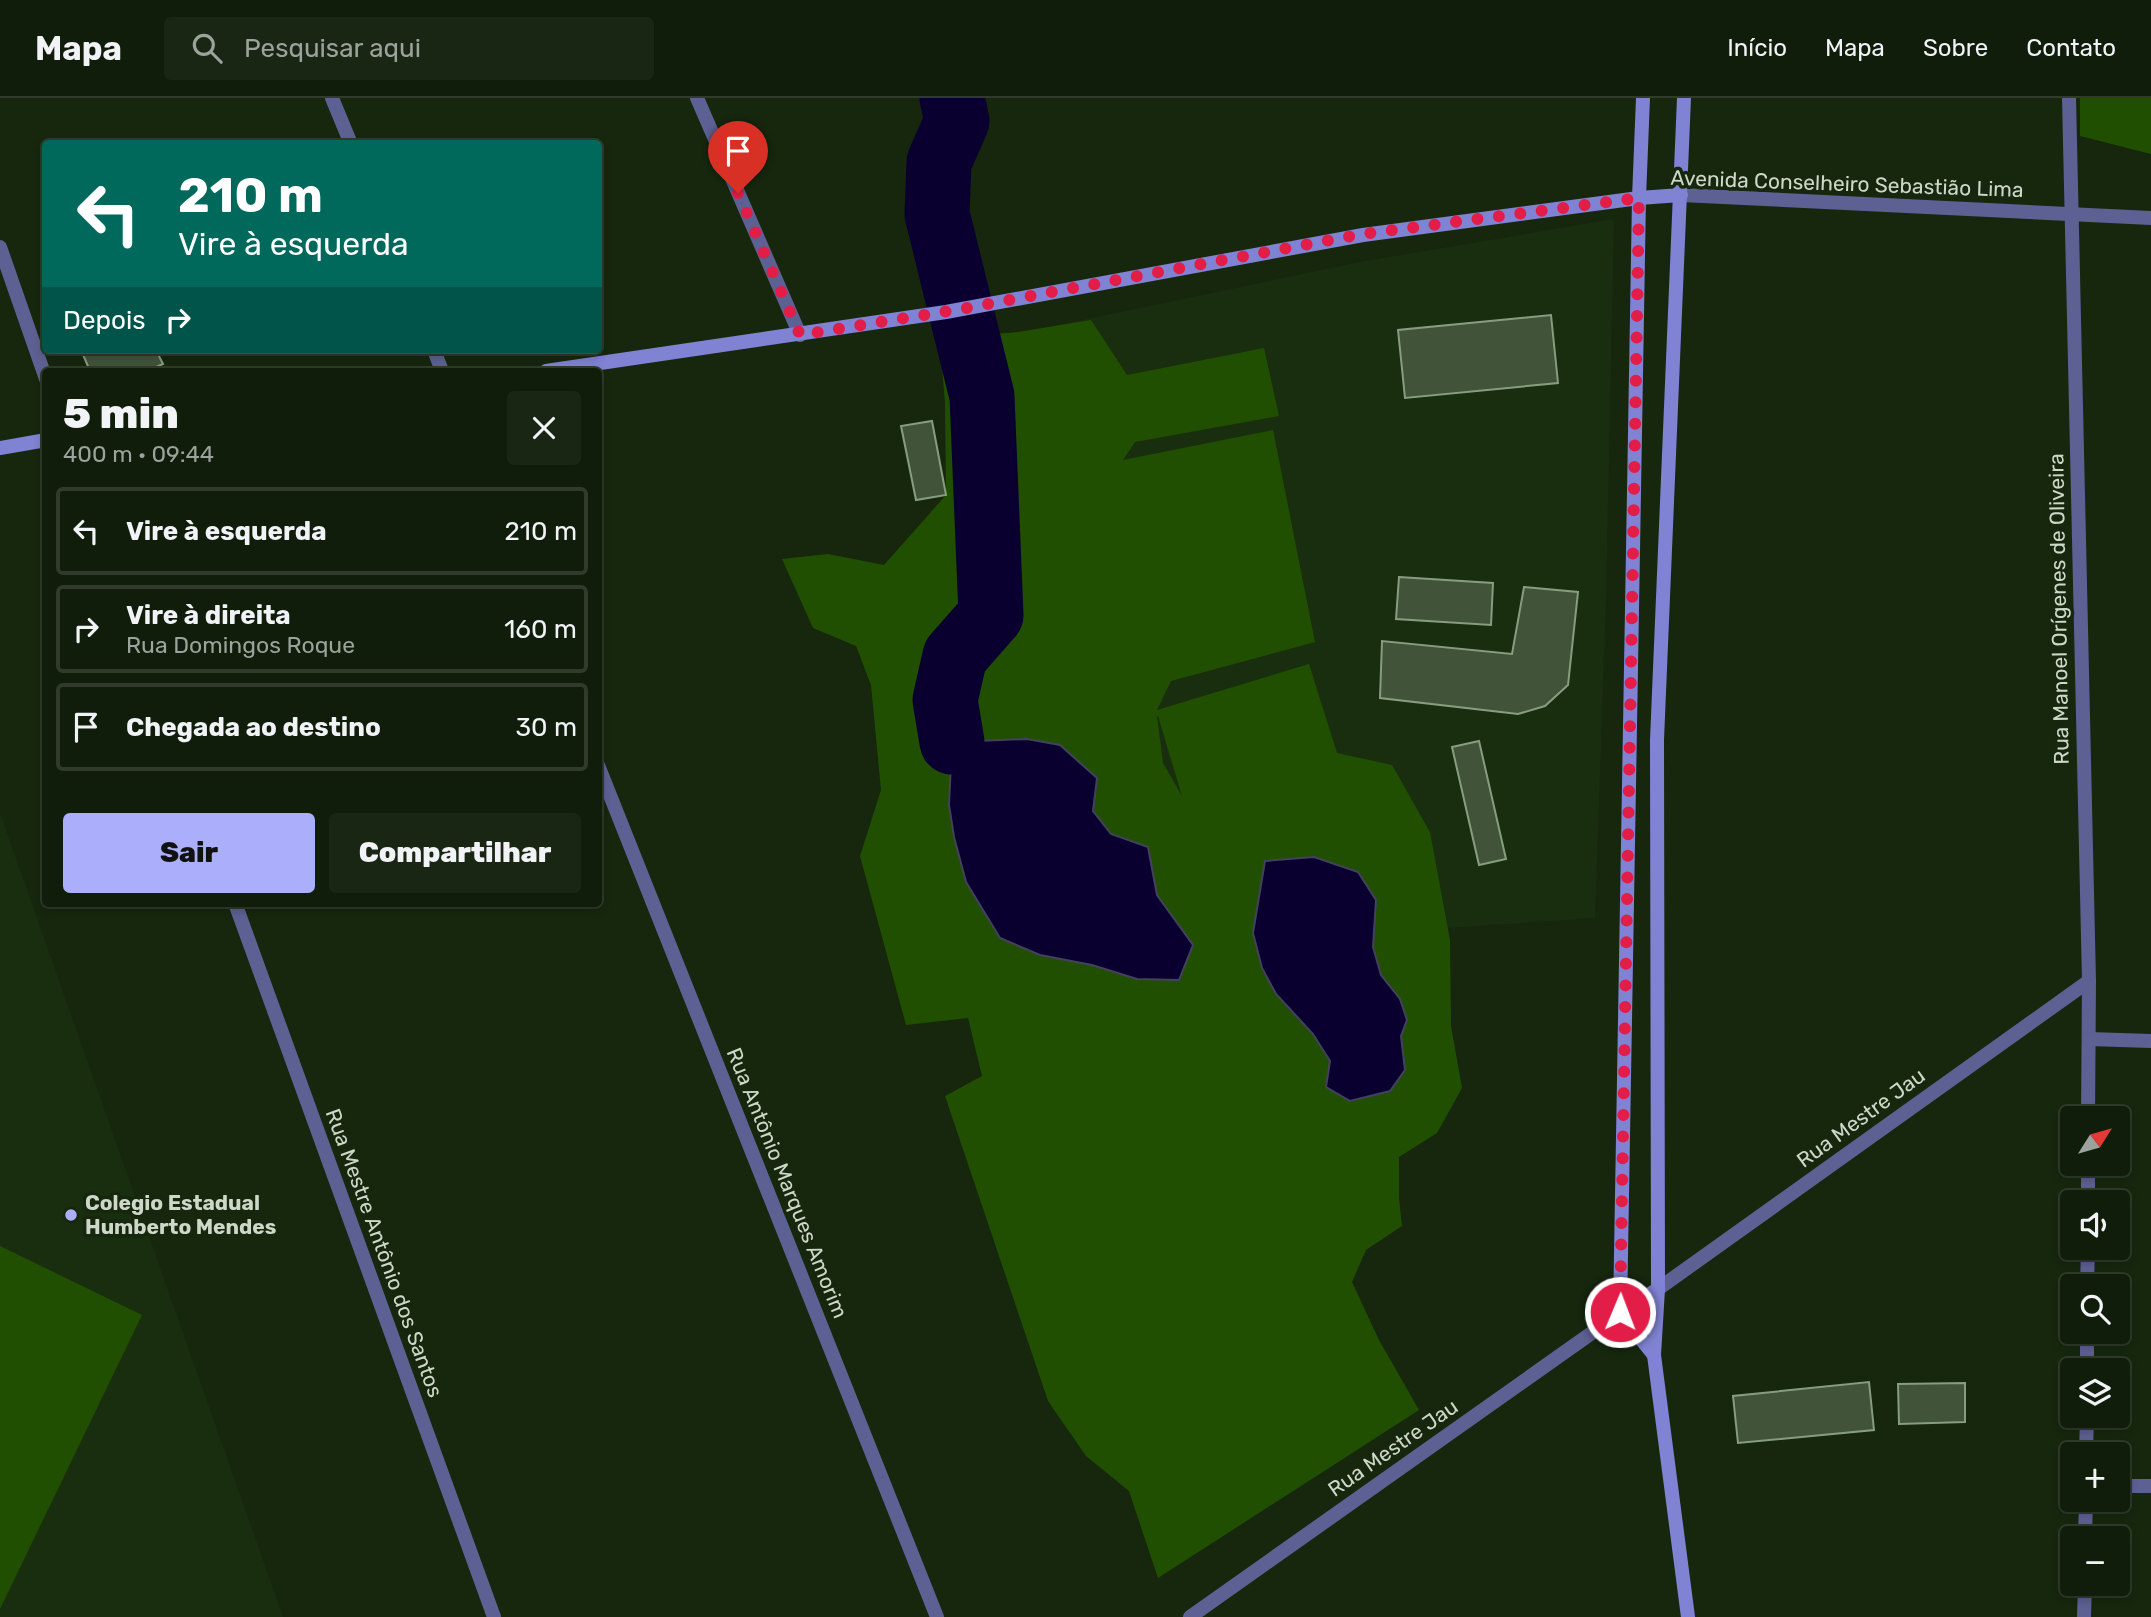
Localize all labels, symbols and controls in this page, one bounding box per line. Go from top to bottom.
search box [164,17,654,80]
text: Mapa [35,29,122,68]
icon: search [188,29,226,67]
text: Pesquisar aqui [244,33,421,64]
text: Início [1727,34,1787,62]
text: Mapa [1825,34,1885,62]
text: Sobre [1923,34,1988,62]
text: Contato [2026,34,2116,62]
pin [708,121,768,193]
icon: arrive [719,132,757,170]
street label: Avenida Conselheiro Sebastião Lima [1670,165,2024,202]
text: 210 m [178,166,323,224]
icon: left [63,168,154,259]
text: Vire à esquerda [178,225,409,263]
icon: right [159,301,197,339]
text: Depois [63,305,145,336]
text: 5 min [63,389,179,439]
button: close [507,391,581,465]
text: 400 m · 09:44 [63,440,214,468]
street label: Rua Manoel Orígenes de Oliveira [2043,453,2074,765]
icon: left [67,512,105,550]
text: Vire à esquerda [126,516,327,547]
text: 210 m [505,516,577,547]
text: Vire à direita [126,600,291,631]
icon: right [67,610,105,648]
text: 160 m [504,614,577,645]
text: Rua Domingos Roque [126,631,355,659]
icon: arrive [67,708,105,746]
text: Chegada ao destino [126,712,381,743]
text: 30 m [515,712,577,743]
button: Sair [63,813,315,893]
button: Compartilhar [329,813,581,893]
street label: Rua Antônio Marques Amorim [722,1044,853,1322]
street label: Rua Mestre Jau [1792,1063,1930,1173]
street label: Rua Mestre Antônio dos Santos [321,1105,448,1400]
north arrow [2060,1106,2130,1176]
map controls [2060,1106,2130,1596]
place label: Colegio Estadual Humberto Mendes [85,1190,276,1239]
button: sound [2060,1190,2130,1260]
marker: Colegio Estadual Humberto Mendes [63,1207,79,1223]
button: search [2060,1274,2130,1344]
position arrow [1583,1275,1657,1349]
button: layers [2060,1358,2130,1428]
street label: Rua Mestre Jau [1323,1394,1462,1502]
button: + [2060,1442,2130,1512]
button: − [2060,1526,2130,1596]

